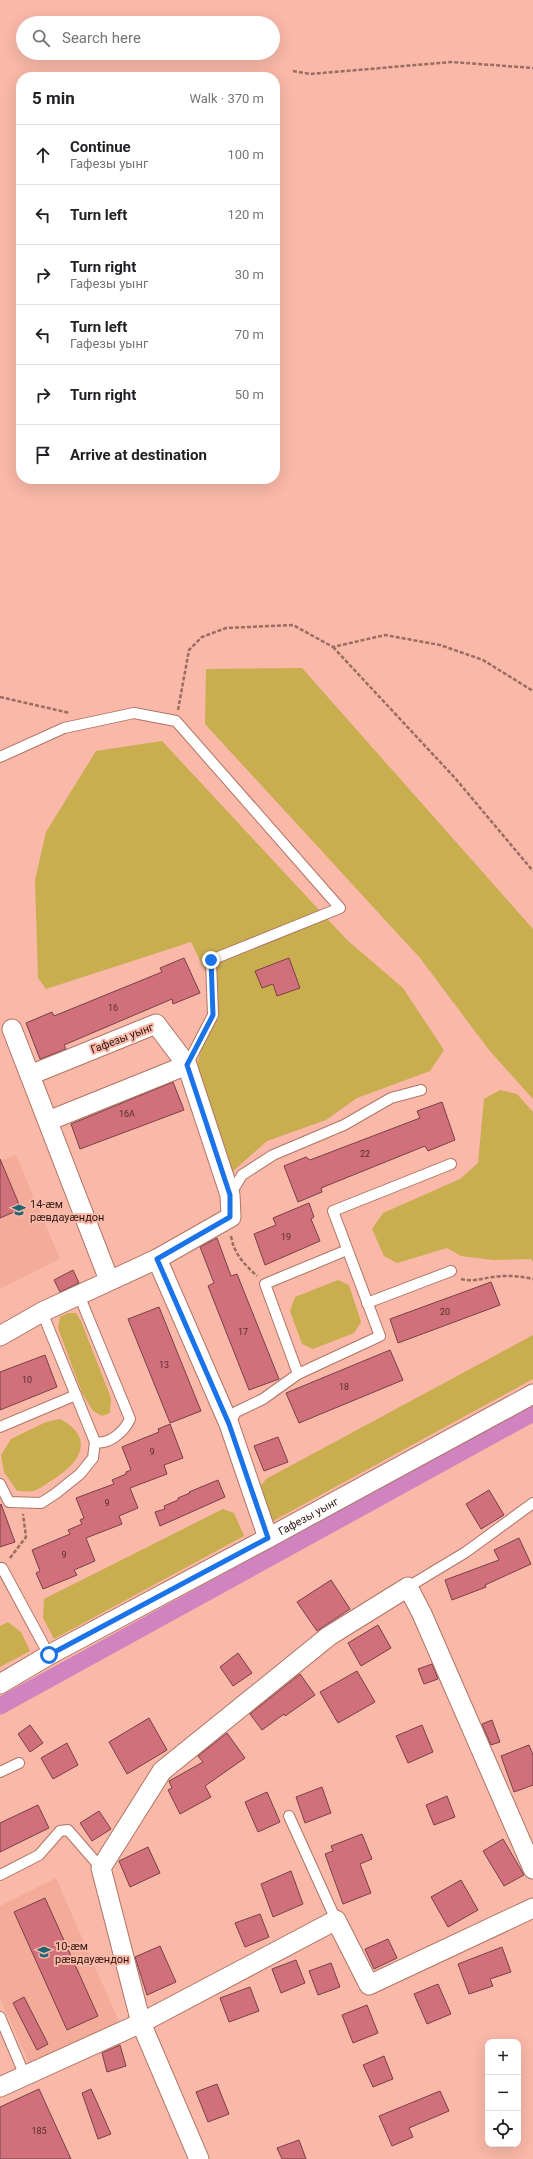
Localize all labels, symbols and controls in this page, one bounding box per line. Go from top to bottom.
search box [16,16,280,60]
icon: search [30,27,52,49]
text: Search here [62,29,141,47]
text: 5 min [32,88,75,108]
text: Walk · 370 m [189,91,264,106]
text: Continue [70,138,131,156]
icon: ahead [32,144,54,166]
text: 100 m [227,147,264,162]
text: Гафезы уынг [70,156,148,171]
icon: left [32,204,54,226]
text: Turn left [70,206,127,224]
text: 120 m [227,207,264,222]
text: Turn right [70,258,136,276]
icon: right [32,264,54,286]
text: 30 m [235,267,264,282]
text: Гафезы уынг [70,276,148,291]
text: Turn left [70,318,127,336]
icon: left [32,324,54,346]
text: 70 m [235,327,264,342]
text: Гафезы уынг [70,336,148,351]
icon: right [32,384,54,406]
text: Turn right [70,386,136,404]
text: 50 m [235,387,264,402]
icon: arrive [32,444,54,466]
text: Arrive at destination [70,446,207,464]
route end [202,951,220,969]
house number: 16 [108,1003,118,1013]
street label: Гафезы уынг [89,1020,156,1056]
house number: 16A [119,1109,135,1119]
house number: 22 [360,1149,370,1159]
place label: 14-æм рӕвдауӕндон [30,1198,104,1224]
school or university icon: 14-æм рӕвдауӕндон [11,1202,27,1218]
house number: 19 [281,1232,291,1242]
house number: 20 [440,1307,450,1317]
house number: 17 [238,1327,248,1337]
house number: 13 [159,1360,169,1370]
house number: 10 [22,1375,32,1385]
house number: 18 [339,1382,349,1392]
house number: 9 [149,1447,155,1457]
street label: Гафезы уынг [276,1495,341,1538]
house number: 9 [104,1498,110,1508]
house number: 9 [61,1550,67,1560]
route start [40,1646,58,1664]
place label: 10-æм рӕвдауӕндон [55,1940,129,1966]
school or university icon: 10-æм рӕвдауӕндон [36,1944,52,1960]
map controls [485,2039,521,2147]
button: + [485,2039,521,2075]
button: − [485,2075,521,2111]
button: locate [485,2111,521,2147]
house number: 185 [31,2126,47,2136]

